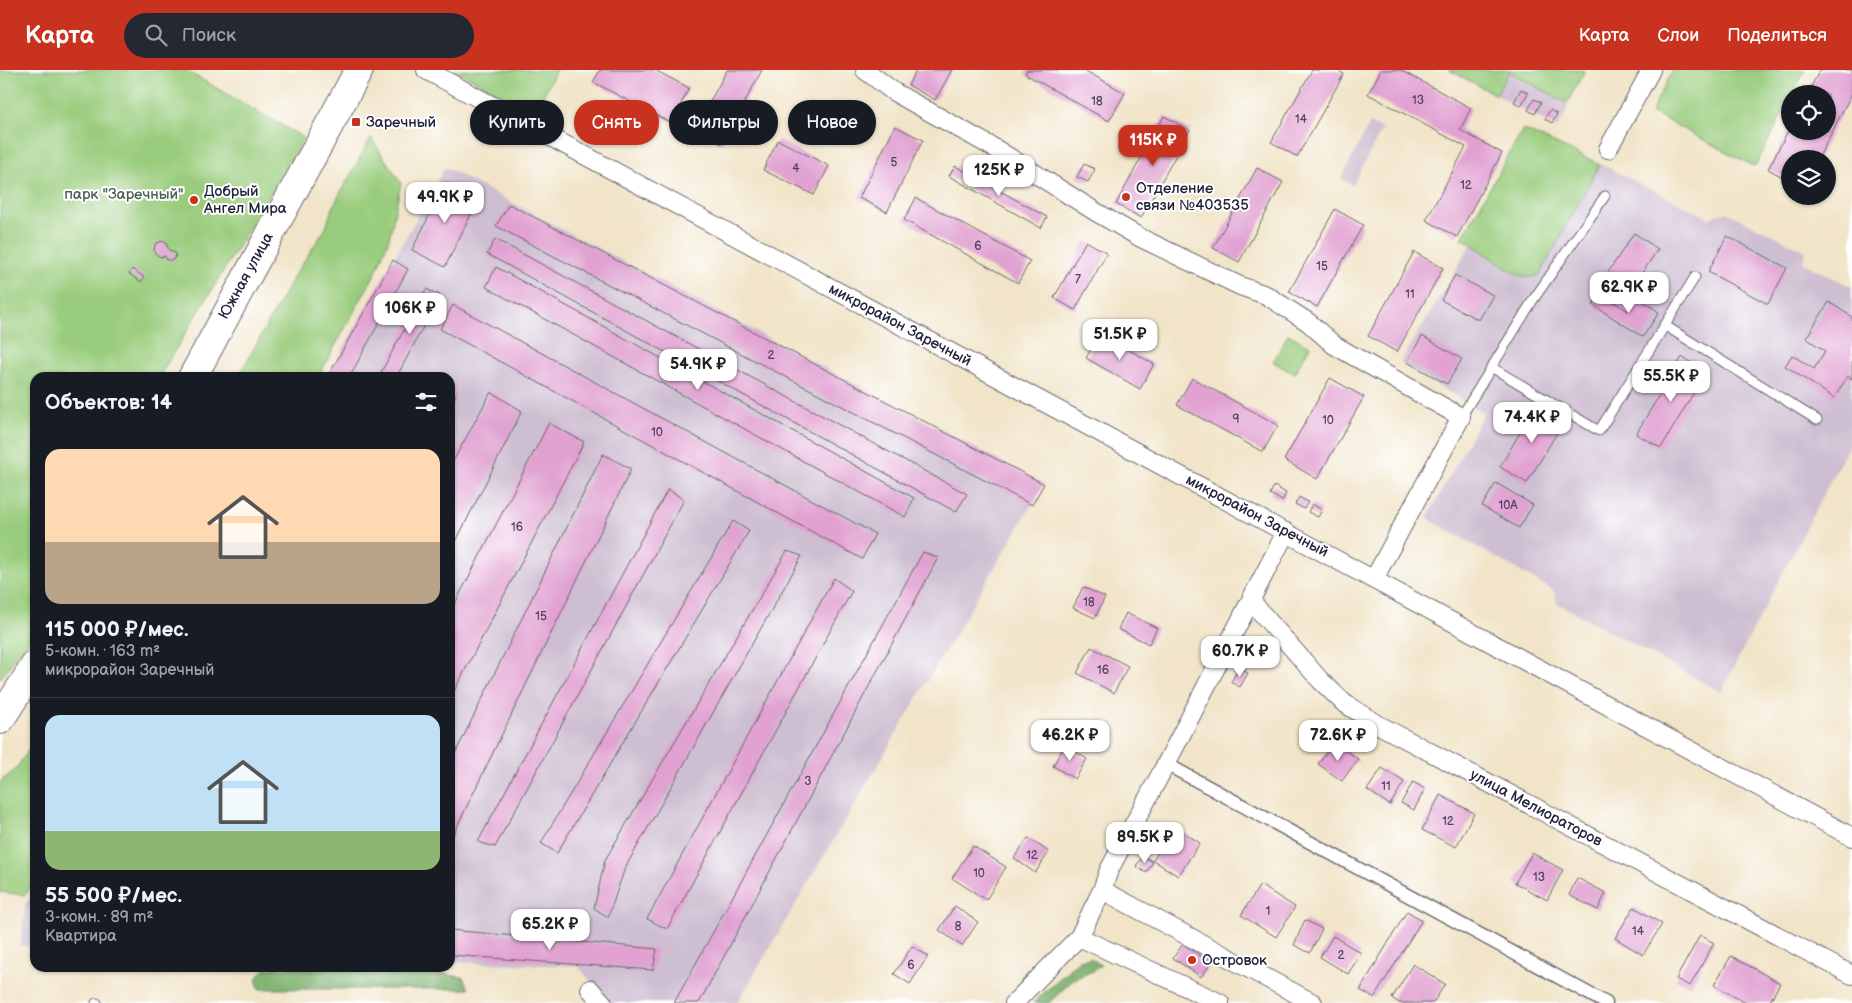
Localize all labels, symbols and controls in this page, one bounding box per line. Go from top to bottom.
search box [124,13,474,58]
text: Карта [25,21,94,50]
icon: search [142,21,170,49]
text: Поиск [182,24,236,47]
text: Карта [1579,25,1629,46]
text: Слои [1657,25,1699,46]
text: Поделиться [1727,25,1827,46]
map controls [1781,85,1836,205]
button: locate [1781,85,1836,140]
house number: 13 [1412,93,1424,108]
house number: 18 [1091,94,1103,109]
chip: Купить [470,100,564,145]
chip: Снять [574,100,659,145]
chip: Фильтры [669,100,778,145]
chip: Новое [788,100,876,145]
house number: 14 [1295,112,1308,127]
place label: Заречный [366,113,436,132]
marker: Заречный [350,116,362,128]
pin: 115K ₽ [1112,124,1194,167]
text: 115K ₽ [1129,131,1177,150]
button: layers [1781,150,1836,205]
pin: 125K ₽ [958,154,1040,197]
house number: 5 [891,155,898,170]
house number: 4 [792,161,800,176]
text: 125K ₽ [974,161,1024,180]
house number: 12 [1460,178,1472,193]
place label: Отделение связи №403535 [1136,179,1249,215]
place label: Добрый Ангел Мира [203,182,287,218]
pin: 49.9K ₽ [399,182,491,224]
park label: парк "Заречный" [64,185,184,204]
text: 49.9K ₽ [417,188,473,207]
marker: Отделение связи №403535 [1120,191,1132,203]
marker: Добрый Ангел Мира [188,194,200,206]
street label: Южная улица [214,229,278,323]
house number: 6 [974,239,982,254]
house number: 15 [1316,259,1328,274]
house number: 7 [1075,272,1081,287]
pin: 62.9K ₽ [1583,272,1675,314]
text: 62.9K ₽ [1601,278,1657,297]
street label: микрорайон Заречный [825,279,975,371]
house number: 11 [1405,287,1415,302]
pin: 106K ₽ [369,292,451,335]
text: 106K ₽ [385,299,435,318]
pin: 51.5K ₽ [1074,318,1166,361]
text: 51.5K ₽ [1093,325,1147,344]
pin: 54.9K ₽ [652,348,744,391]
house number: 2 [767,348,775,363]
text: 54.9K ₽ [670,355,726,374]
pin: 55.5K ₽ [1625,360,1717,403]
text: 55.5K ₽ [1643,367,1699,386]
icon: filters [412,388,440,416]
text: Объектов: 14 [45,390,172,415]
pin: 74.4K ₽ [1486,402,1578,444]
text: 74.4K ₽ [1504,408,1560,427]
house number: 9 [1233,412,1240,427]
house number: 10 [1322,413,1334,428]
house number: 10 [651,425,663,440]
street label: микрорайон Заречный [1182,470,1332,562]
icon: home [198,482,288,572]
house number: 10А [1499,498,1518,513]
house number: 16 [511,520,523,535]
house number: 18 [1083,595,1095,610]
house number: 15 [535,609,547,624]
text: 115 000 ₽/мес. [45,617,189,642]
pin: 60.7K ₽ [1194,636,1286,678]
text: 5-комн. · 163 m² [45,642,160,661]
text: 60.7K ₽ [1212,642,1268,661]
text: микрорайон Заречный [45,661,214,680]
house number: 16 [1097,663,1109,678]
pin: 46.2K ₽ [1024,720,1116,762]
pin: 72.6K ₽ [1292,720,1384,762]
text: 46.2K ₽ [1042,726,1098,745]
text: 72.6K ₽ [1310,726,1366,745]
icon: home [198,747,288,837]
street label: улица Мелиораторов [1467,765,1606,851]
house number: 3 [804,774,812,789]
house number: 11 [1381,779,1391,794]
house number: 12 [1442,814,1454,829]
pin: 89.5K ₽ [1099,822,1191,864]
text: 89.5K ₽ [1117,828,1173,847]
house number: 12 [1026,848,1038,863]
house number: 10 [973,866,985,881]
house number: 13 [1533,870,1545,885]
text: 55 500 ₽/мес. [45,883,182,908]
house number: 1 [1266,904,1270,919]
text: 3-комн. · 89 m² [45,908,153,927]
pin: 65.2K ₽ [504,908,596,951]
text: 65.2K ₽ [522,915,578,934]
house number: 8 [955,919,962,934]
house number: 14 [1632,924,1645,939]
text: Квартира [45,927,117,946]
house number: 2 [1337,948,1345,963]
place label: Островок [1202,951,1267,970]
marker: Островок [1186,954,1198,966]
house number: 6 [907,958,915,973]

